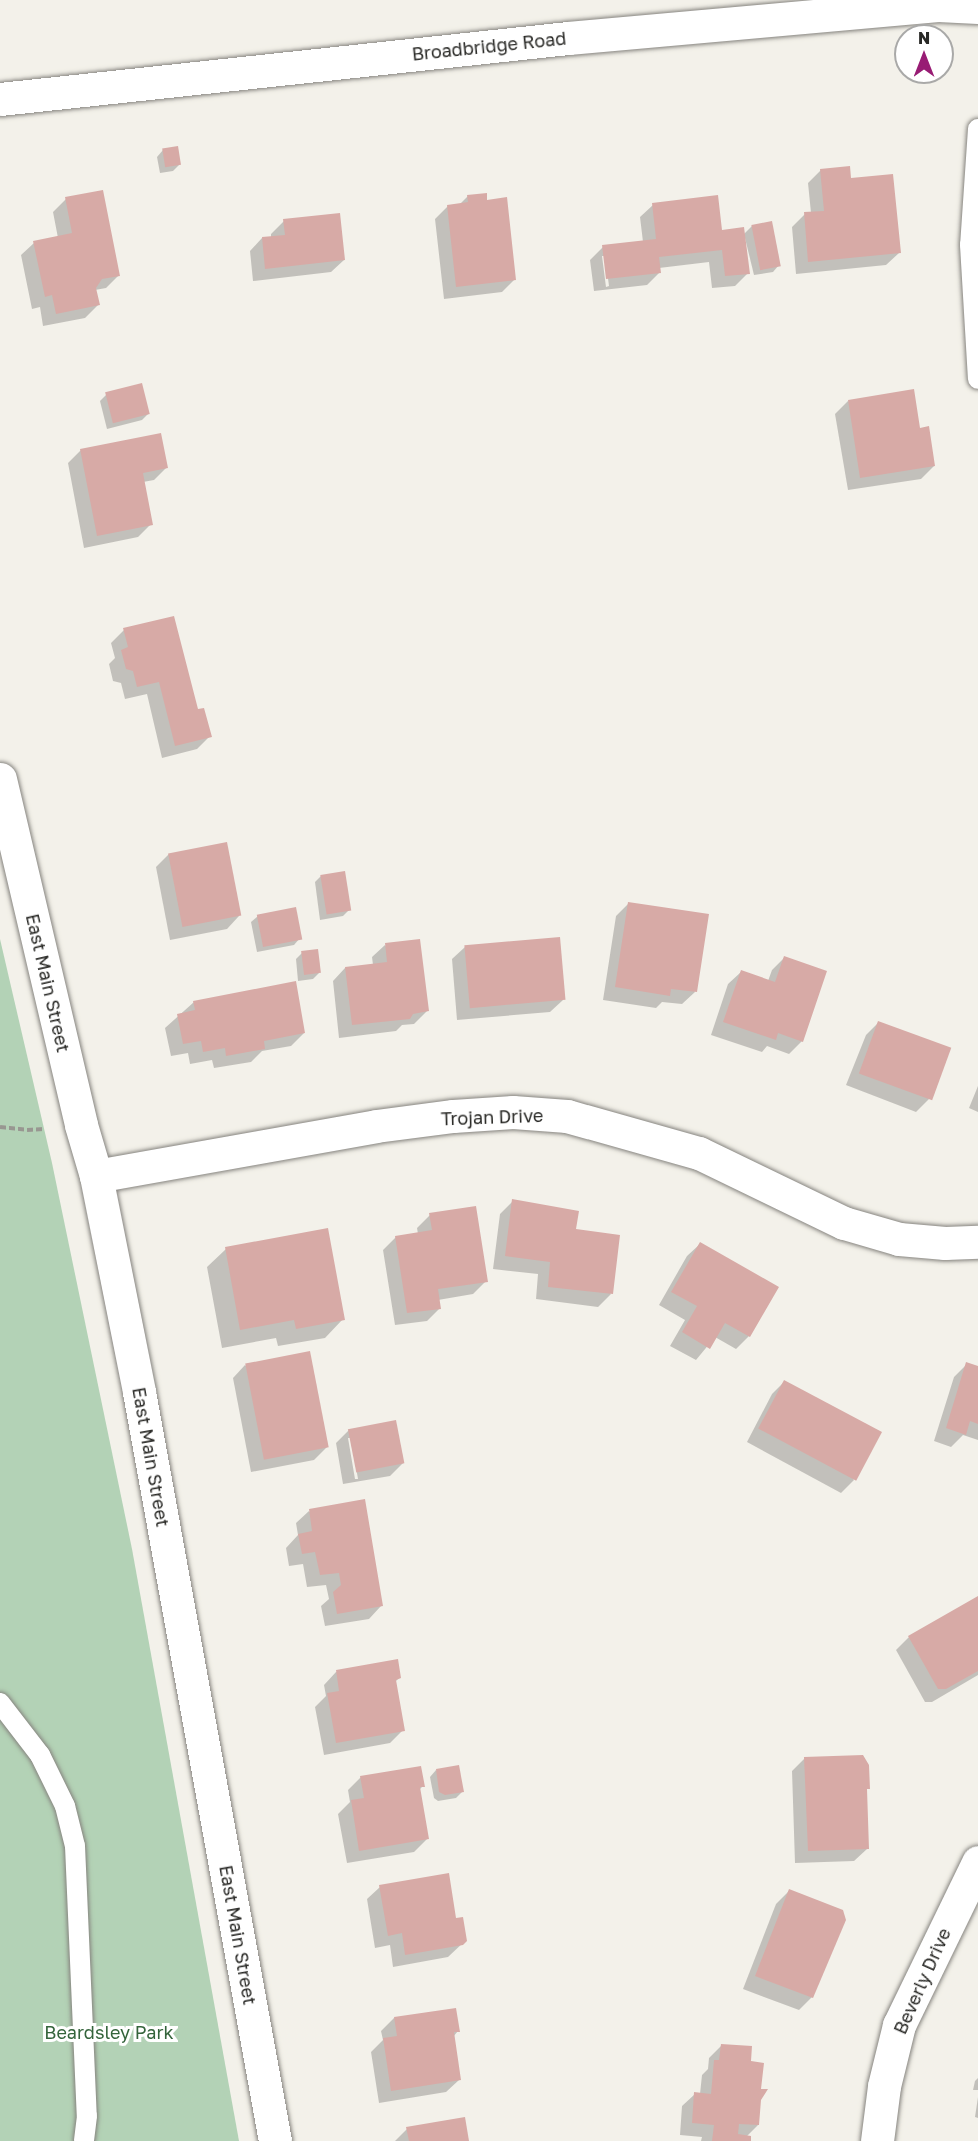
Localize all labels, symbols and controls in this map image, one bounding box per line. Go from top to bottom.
north arrow [894,24,954,84]
street label: Broadbridge Road [411,27,567,65]
text: N [918,28,930,48]
street label: East Main Street [22,912,74,1054]
street label: Trojan Drive [440,1104,544,1130]
street label: East Main Street [128,1385,174,1529]
street label: East Main Street [215,1863,261,2007]
street label: Beverly Drive [889,1925,955,2037]
park label: Beardsley Park [44,2021,174,2043]

